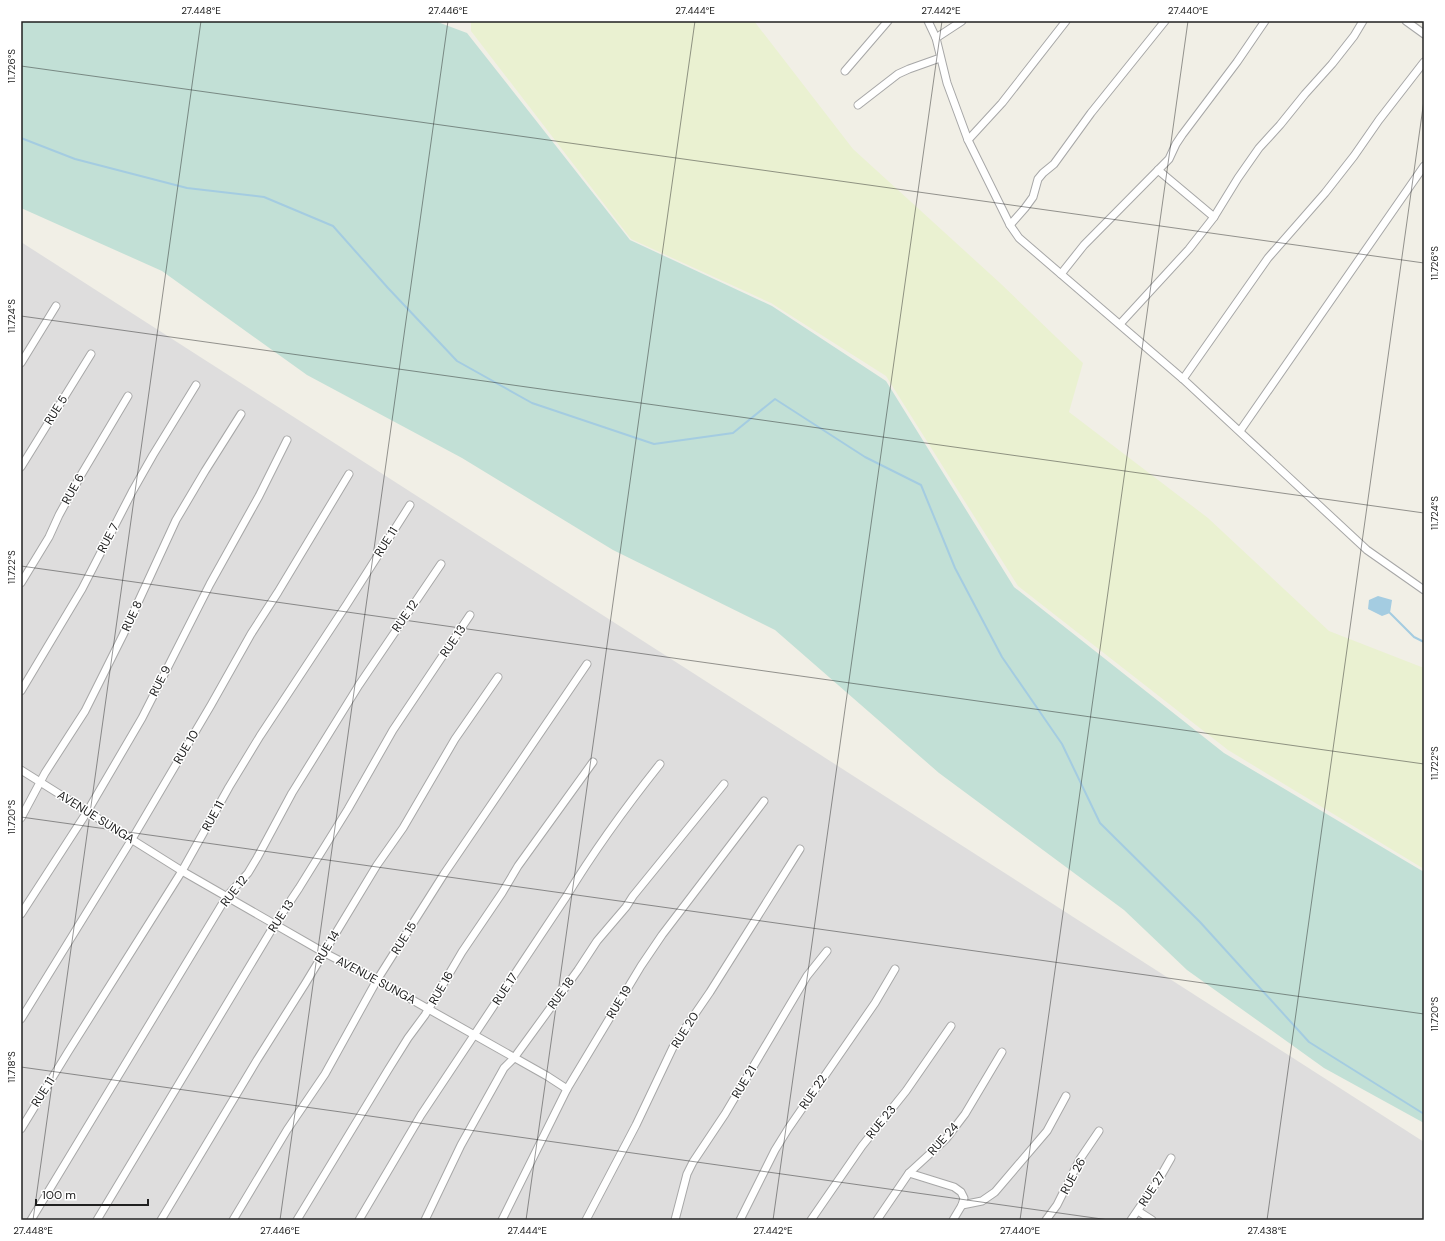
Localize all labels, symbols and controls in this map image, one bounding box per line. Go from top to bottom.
text: 27.448°E [181,4,221,17]
text: 27.446°E [428,4,468,17]
text: 27.444°E [675,4,715,17]
text: 27.442°E [921,4,961,17]
text: 27.440°E [1168,4,1209,17]
text: 11.726°S [5,49,18,83]
text: 11.726°S [1428,246,1441,280]
text: 11.724°S [5,299,18,333]
street label: RUE 5 [41,392,71,428]
street label: RUE 6 [58,471,88,507]
text: 11.724°S [1428,496,1441,530]
street label: RUE 7 [94,520,122,556]
street label: RUE 11 [371,524,401,560]
text: 11.722°S [5,550,18,584]
street label: RUE 12 [388,597,422,635]
street label: RUE 8 [118,598,146,634]
street label: RUE 13 [436,622,470,660]
street label: RUE 9 [145,663,175,699]
street label: RUE 10 [170,727,202,767]
text: 11.722°S [1428,746,1441,780]
street label: AVENUE SUNGA [54,787,138,847]
street label: RUE 11 [198,798,228,834]
text: 11.720°S [5,799,18,834]
street label: RUE 12 [217,872,251,910]
street label: RUE 13 [265,897,297,935]
street label: RUE 15 [388,918,420,958]
street label: RUE 14 [311,927,343,967]
street label: AVENUE SUNGA [333,952,419,1008]
street label: RUE 16 [425,968,457,1008]
street label: RUE 17 [489,970,521,1008]
street label: RUE 18 [544,974,578,1012]
street label: RUE 19 [603,982,635,1022]
text: 11.720°S [1428,996,1441,1031]
street label: RUE 20 [668,1009,702,1051]
text: 11.718°S [5,1051,18,1083]
street label: RUE 21 [728,1063,760,1101]
street label: RUE 22 [796,1071,831,1113]
street label: RUE 11 [28,1074,58,1110]
street label: RUE 23 [863,1102,899,1142]
street label: RUE 24 [924,1119,962,1159]
street label: RUE 26 [1057,1155,1089,1197]
street label: RUE 27 [1135,1169,1169,1209]
scale bar [36,1181,148,1207]
text: 100 m [42,1187,76,1203]
text: 27.448°E [13,1224,53,1237]
text: 27.446°E [260,1224,300,1237]
text: 27.444°E [507,1224,547,1237]
text: 27.442°E [753,1224,793,1237]
text: 27.440°E [1000,1224,1041,1237]
text: 27.438°E [1247,1224,1287,1237]

